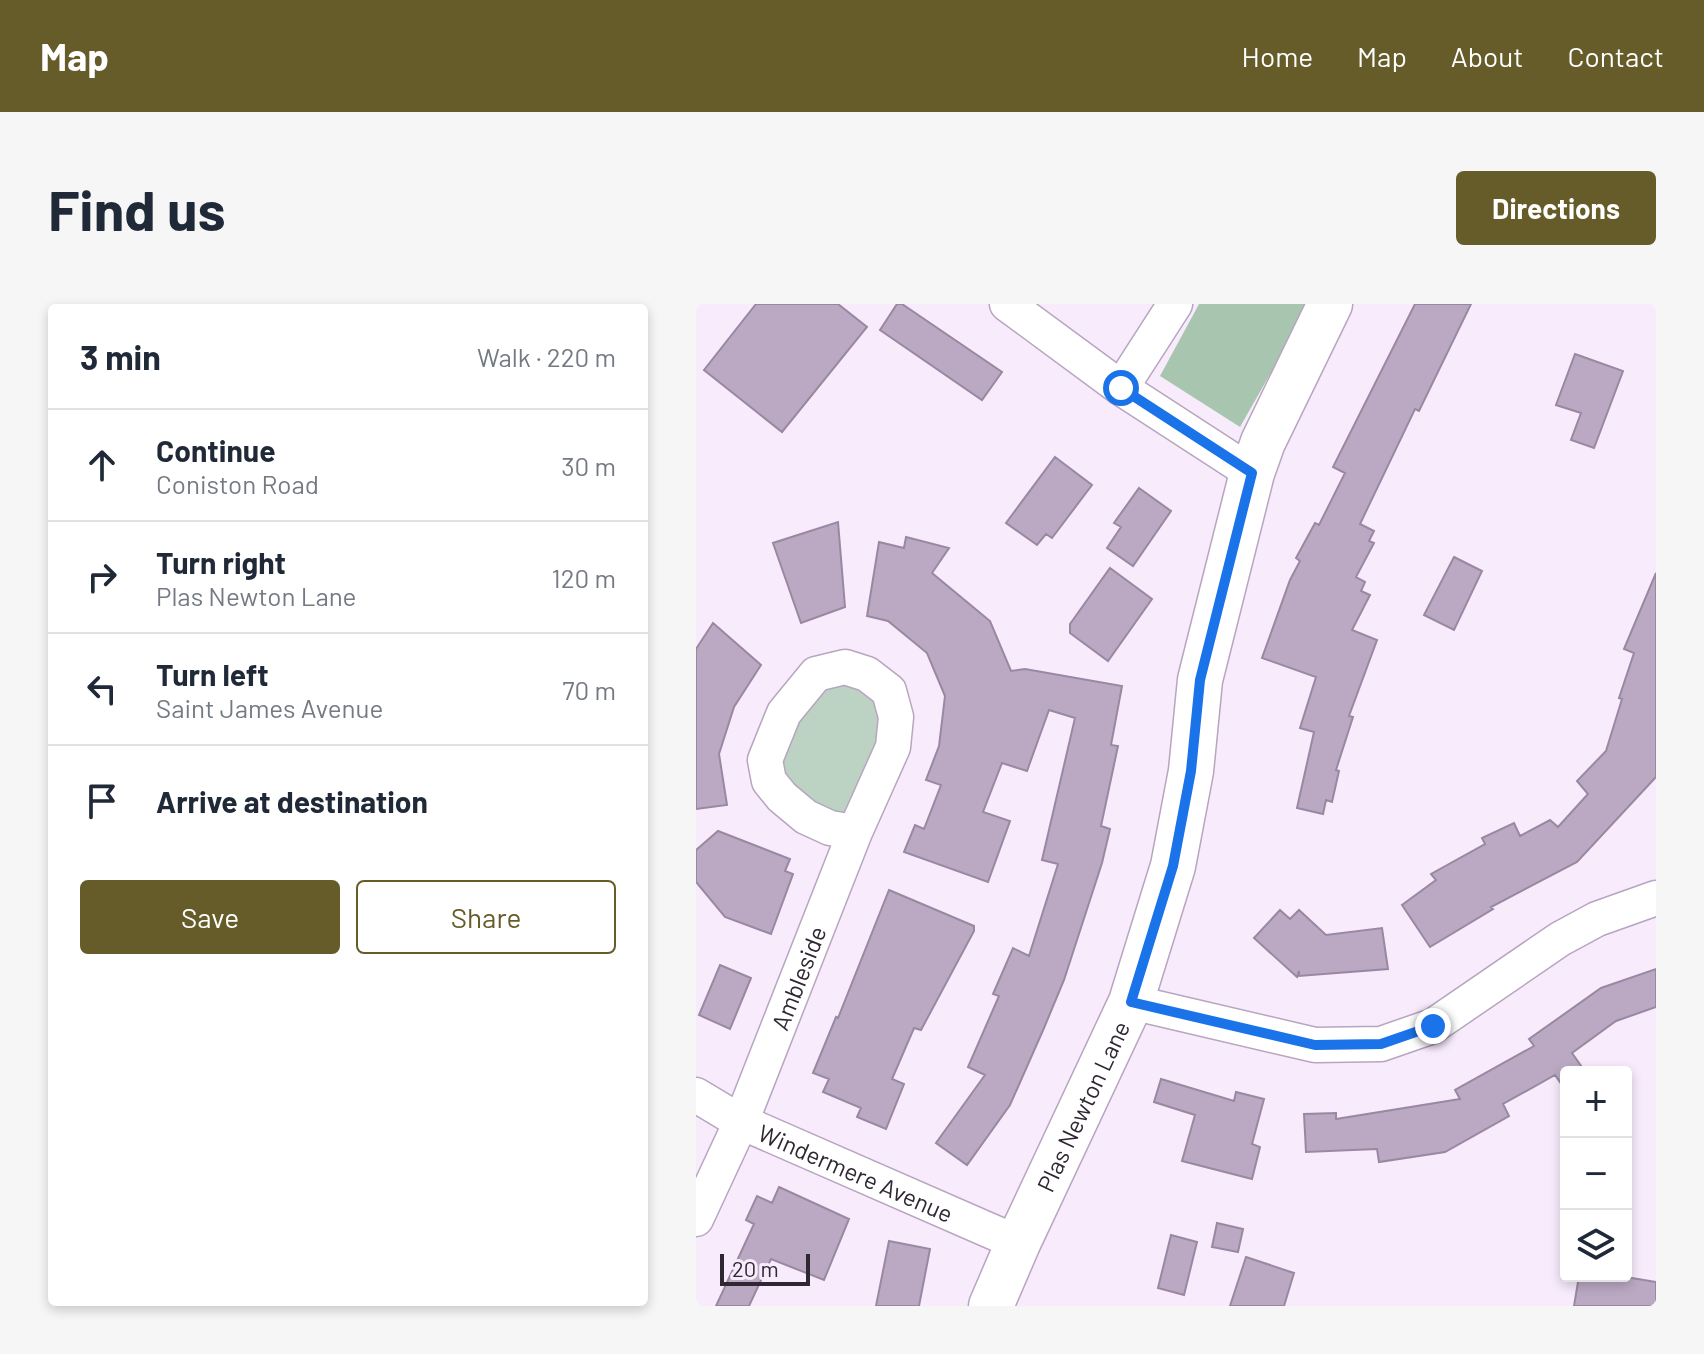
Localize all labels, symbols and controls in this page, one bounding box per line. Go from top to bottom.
text: Map [40,33,109,79]
text: Home [1242,39,1313,73]
text: Map [1357,39,1407,73]
text: About [1451,39,1523,73]
text: Contact [1567,39,1664,73]
button: Directions [1456,171,1656,245]
text: Find us [48,175,226,242]
text: 3 min [80,336,161,377]
text: Walk · 220 m [477,341,616,372]
route start [1103,370,1139,406]
text: Continue [156,432,276,468]
icon: ahead [80,443,124,487]
text: 30 m [561,450,616,481]
text: Coniston Road [156,468,319,499]
text: Turn right [156,544,286,580]
icon: right [80,555,124,599]
text: 120 m [552,562,616,593]
text: Plas Newton Lane [156,580,356,611]
text: Turn left [156,656,269,692]
icon: left [80,667,124,711]
text: 70 m [562,674,616,705]
text: Saint James Avenue [156,692,383,723]
icon: arrive [80,779,124,823]
text: Arrive at destination [156,783,428,819]
button: Save [80,880,340,954]
button: Share [356,880,616,954]
street label: Ambleside [764,922,831,1034]
route end [1415,1008,1451,1044]
street label: Plas Newton Lane [1030,1016,1135,1196]
map controls [1560,1066,1632,1282]
button: + [1560,1066,1632,1138]
street label: Windermere Avenue [754,1117,958,1227]
button: − [1560,1138,1632,1210]
button: layers [1560,1210,1632,1282]
scale bar [720,1250,810,1286]
text: 20 m [732,1255,779,1281]

